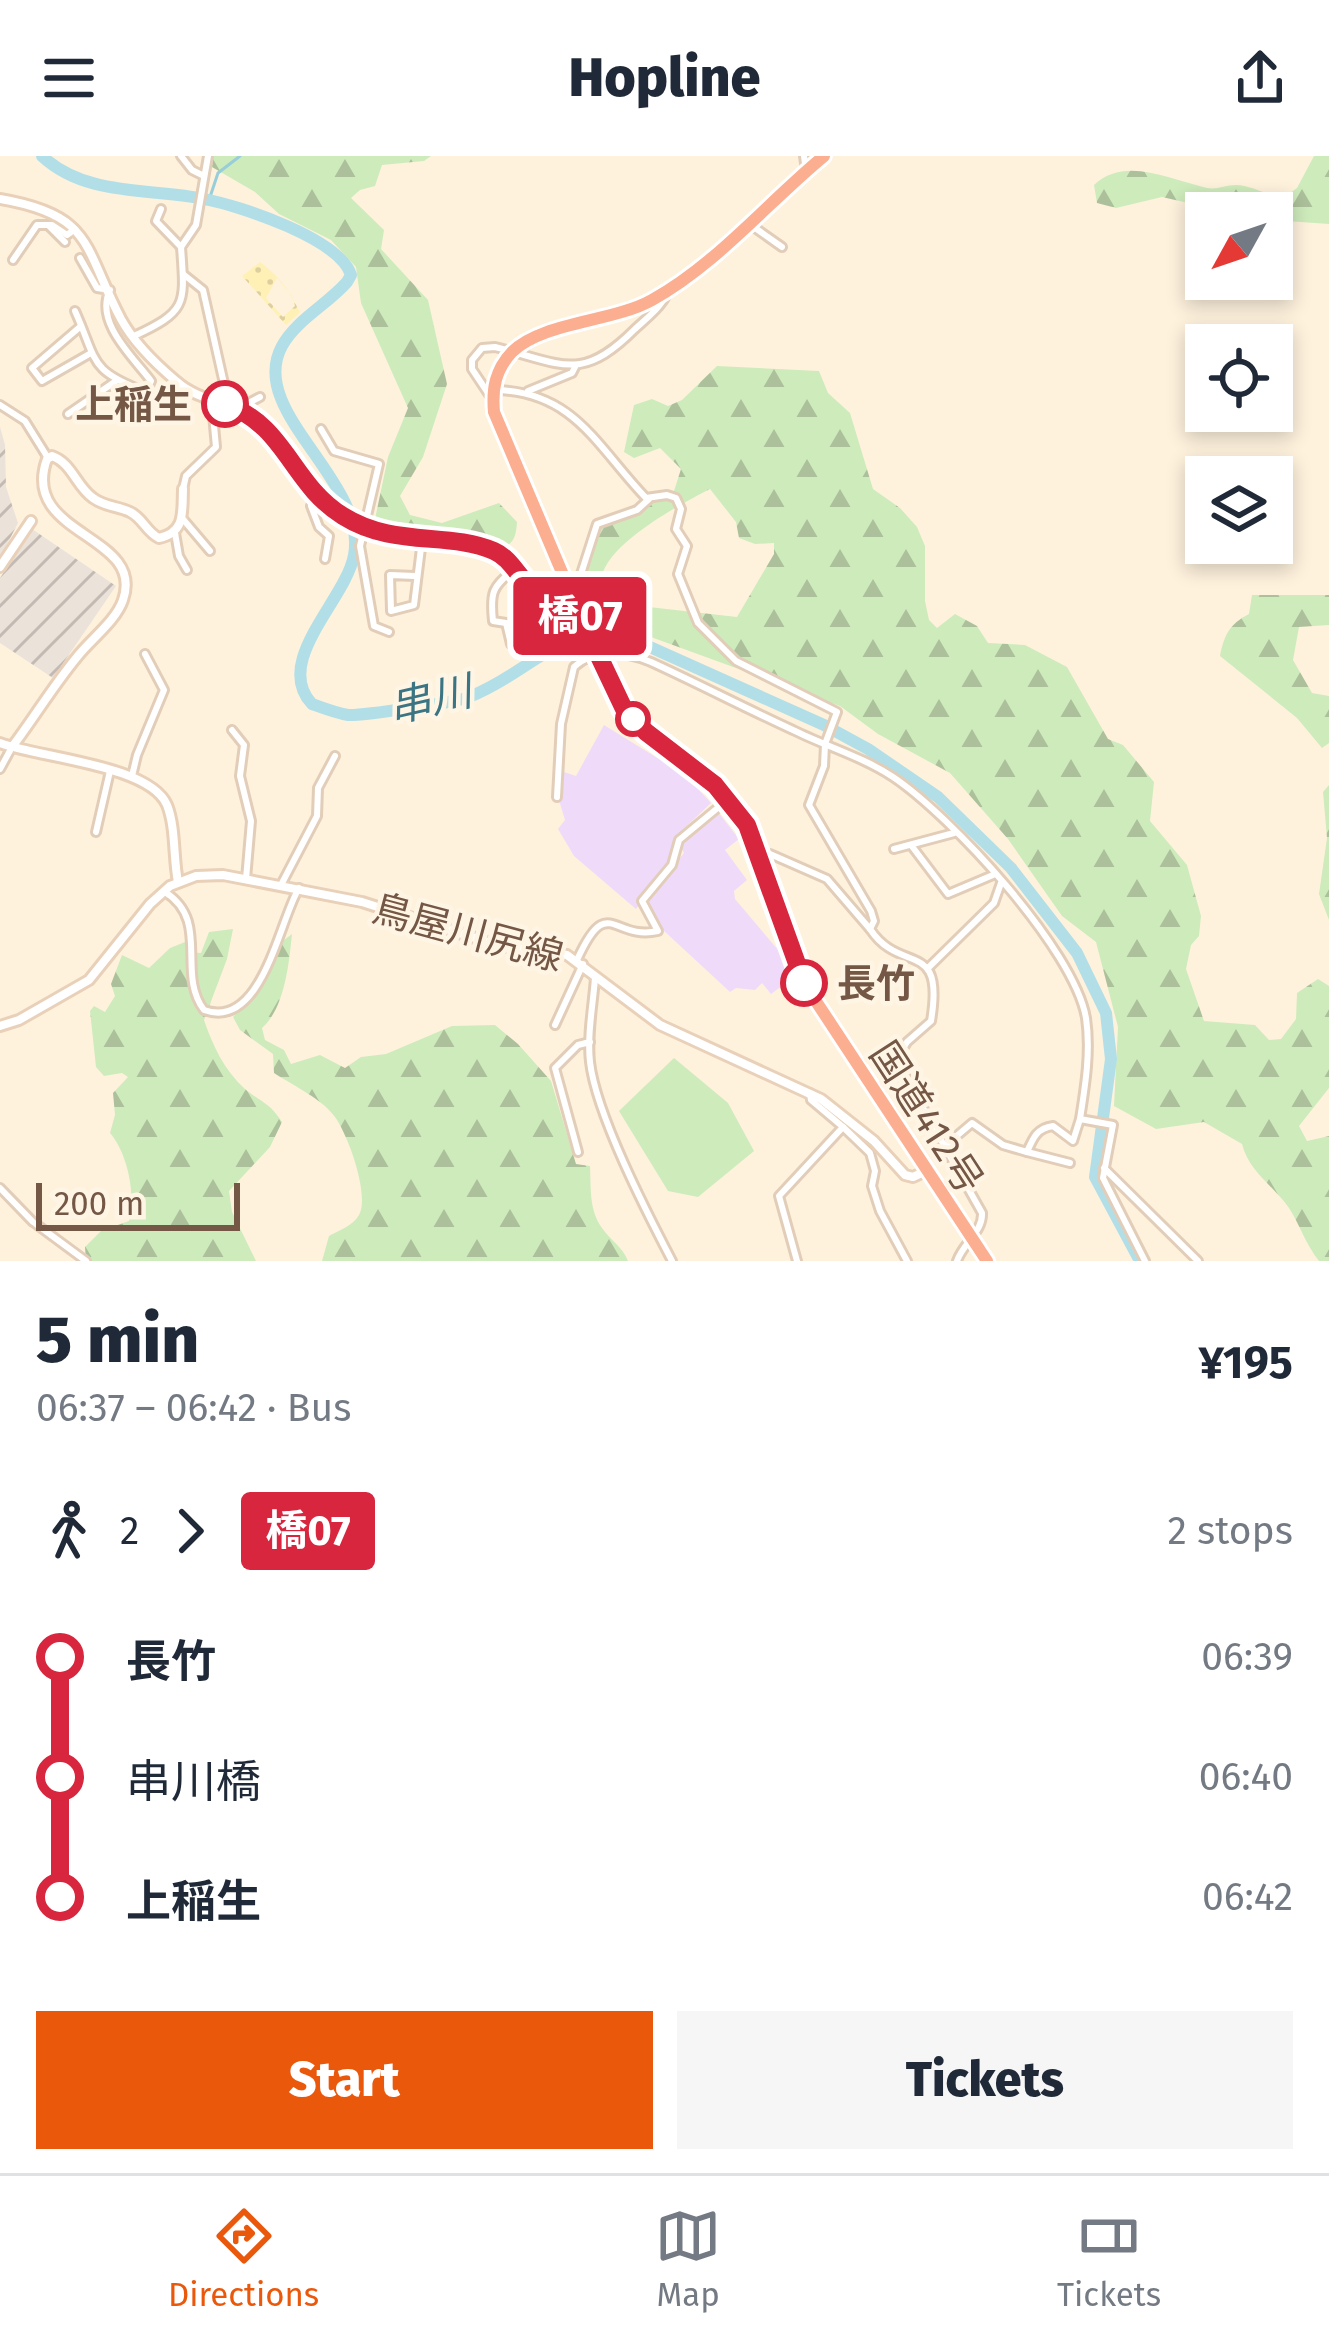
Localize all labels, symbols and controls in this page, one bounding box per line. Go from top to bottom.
icon: menu [36,45,102,111]
icon: share [1227,45,1293,111]
text: Hopline [569,46,760,110]
north arrow [1185,192,1293,300]
map controls [1185,192,1293,564]
button: locate [1185,324,1293,432]
place label: 上稲生 [75,382,192,428]
marker: 上稲生 [203,382,247,426]
button: layers [1185,456,1293,564]
line badge: 橋07 [511,577,649,655]
text: 橋07 [537,591,623,641]
water label: 串川 [384,665,481,734]
unlabelled marker [617,703,649,735]
street label: 鳥屋川尻線 [368,886,568,980]
marker: 長竹 [782,961,826,1005]
place label: 長竹 [837,961,915,1007]
street label: 国道412号 [860,1033,992,1202]
scale bar [36,1177,240,1230]
text: 200 m [54,1184,144,1224]
text: 5 min [36,1300,199,1379]
text: ¥195 [1199,1336,1293,1390]
text: 06:37 – 06:42 · Bus [36,1385,351,1431]
icon: walk [36,1498,102,1564]
icon: forward [157,1498,223,1564]
text: 橋07 [265,1506,351,1556]
text: 2 [120,1508,139,1554]
text: 2 stops [1167,1508,1293,1554]
text: 06:39 [1201,1634,1293,1680]
text: 長竹 [126,1635,216,1689]
text: 06:40 [1199,1754,1293,1800]
text: 串川橋 [126,1755,261,1809]
text: 06:42 [1202,1874,1293,1920]
text: 上稲生 [126,1875,261,1929]
button: Start [36,2011,653,2149]
button: Tickets [677,2011,1293,2149]
tab: Directions [168,2203,319,2315]
tab: Map [655,2203,721,2315]
tab: Tickets [1057,2203,1161,2315]

